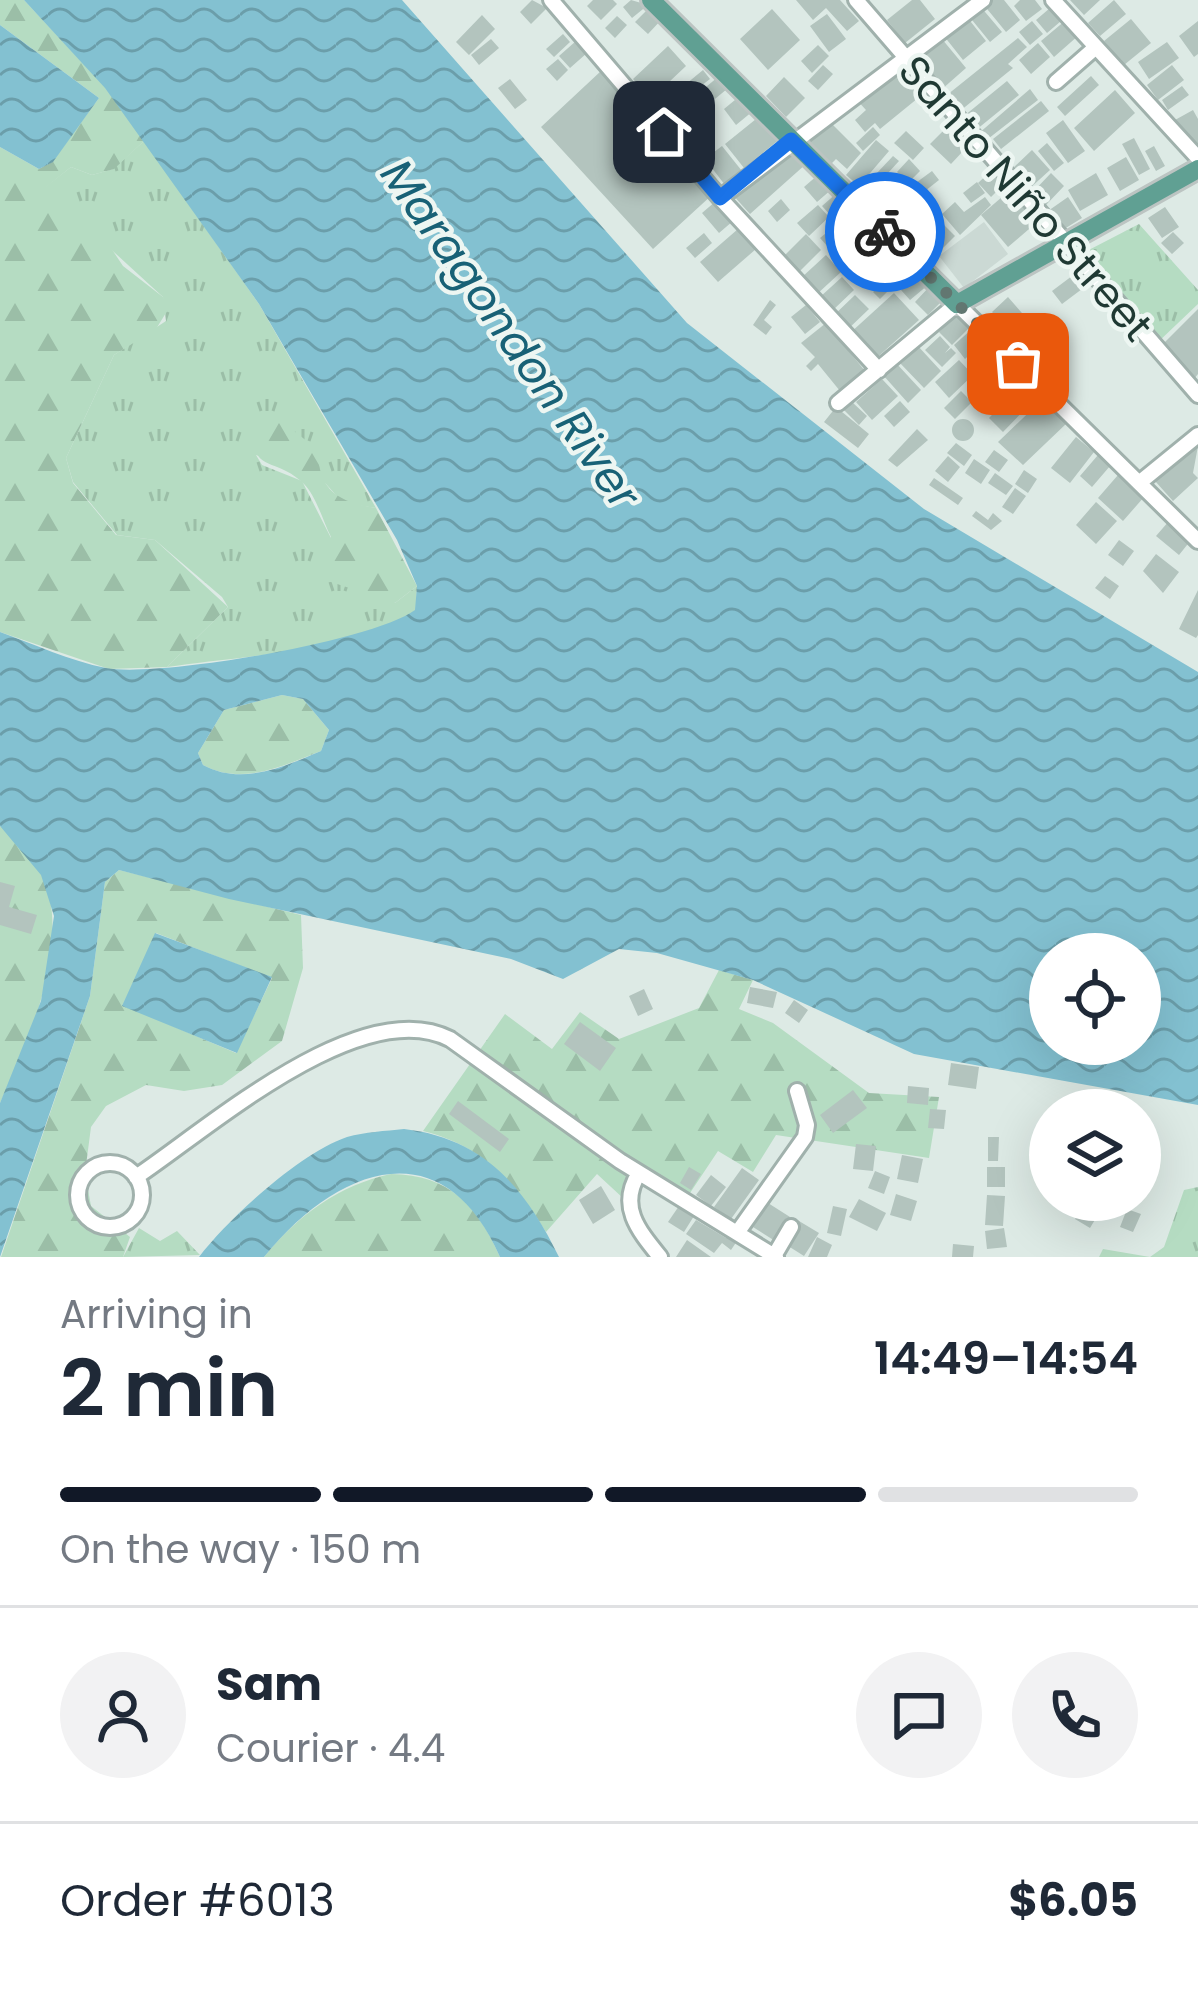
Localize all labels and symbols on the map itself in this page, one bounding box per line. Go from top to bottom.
street label: Santo Niño Street [885,43,1166,354]
pin [613,81,715,183]
water label: Maragondon River [366,147,656,523]
courier [825,172,945,292]
pin [967,313,1069,415]

